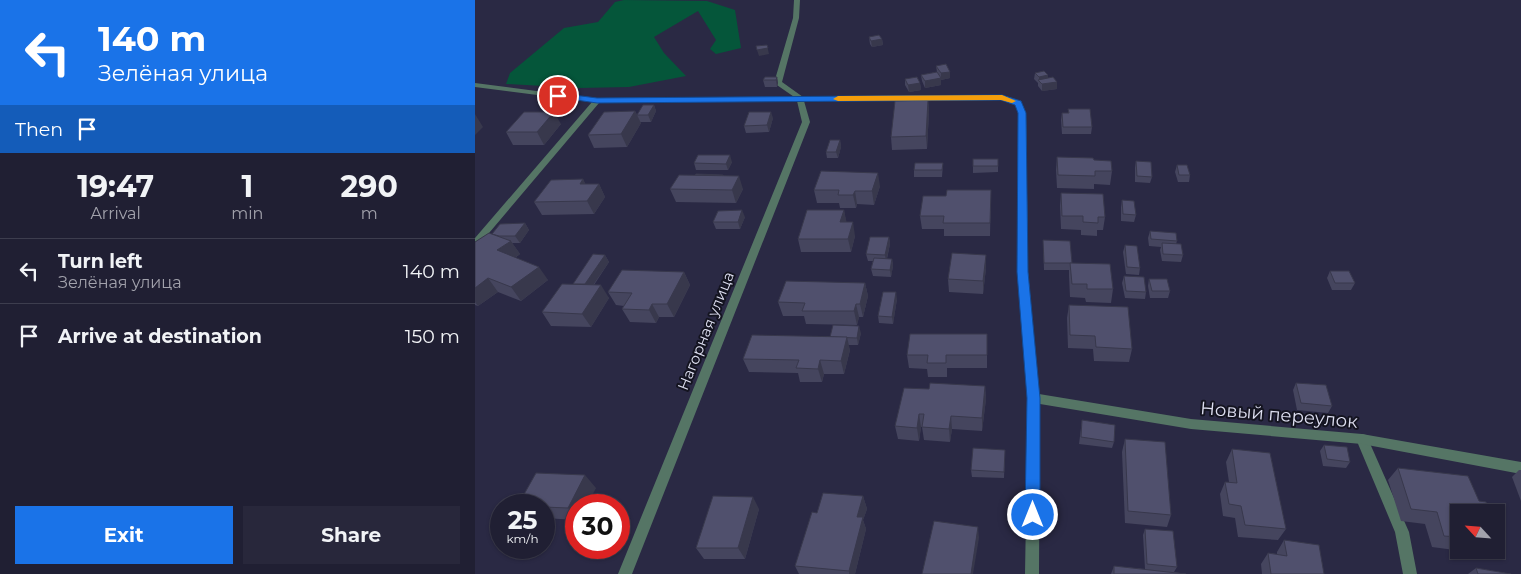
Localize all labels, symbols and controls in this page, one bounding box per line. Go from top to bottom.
text: 140 m [98,17,206,60]
icon: left [15,20,80,85]
text: Зелёная улица [98,60,268,87]
pin [537,75,579,117]
icon: arrive [544,82,572,110]
icon: arrive [73,115,101,143]
text: Then [15,118,63,141]
text: 19:47 [77,168,154,205]
text: 1 [241,168,253,205]
text: 290 [341,168,398,205]
text: Arrival [90,204,141,223]
text: min [231,204,263,223]
text: m [361,204,378,223]
text: Turn left [58,250,143,273]
icon: left [15,257,43,285]
text: 140 m [403,260,460,283]
street label: Нагорная улица [673,269,738,393]
text: Зелёная улица [58,273,182,292]
icon: arrive [15,322,43,350]
text: Arrive at destination [58,325,262,348]
text: 150 m [405,325,460,348]
street label: Новый переулок [1199,397,1359,433]
position arrow [1006,488,1058,540]
speed limit sign: 30 [565,494,630,559]
north arrow [1450,504,1505,559]
map controls [1450,504,1505,559]
text: 25 [508,505,537,535]
button: Exit [15,506,233,564]
button: Share [243,506,460,564]
text: km/h [506,531,539,546]

